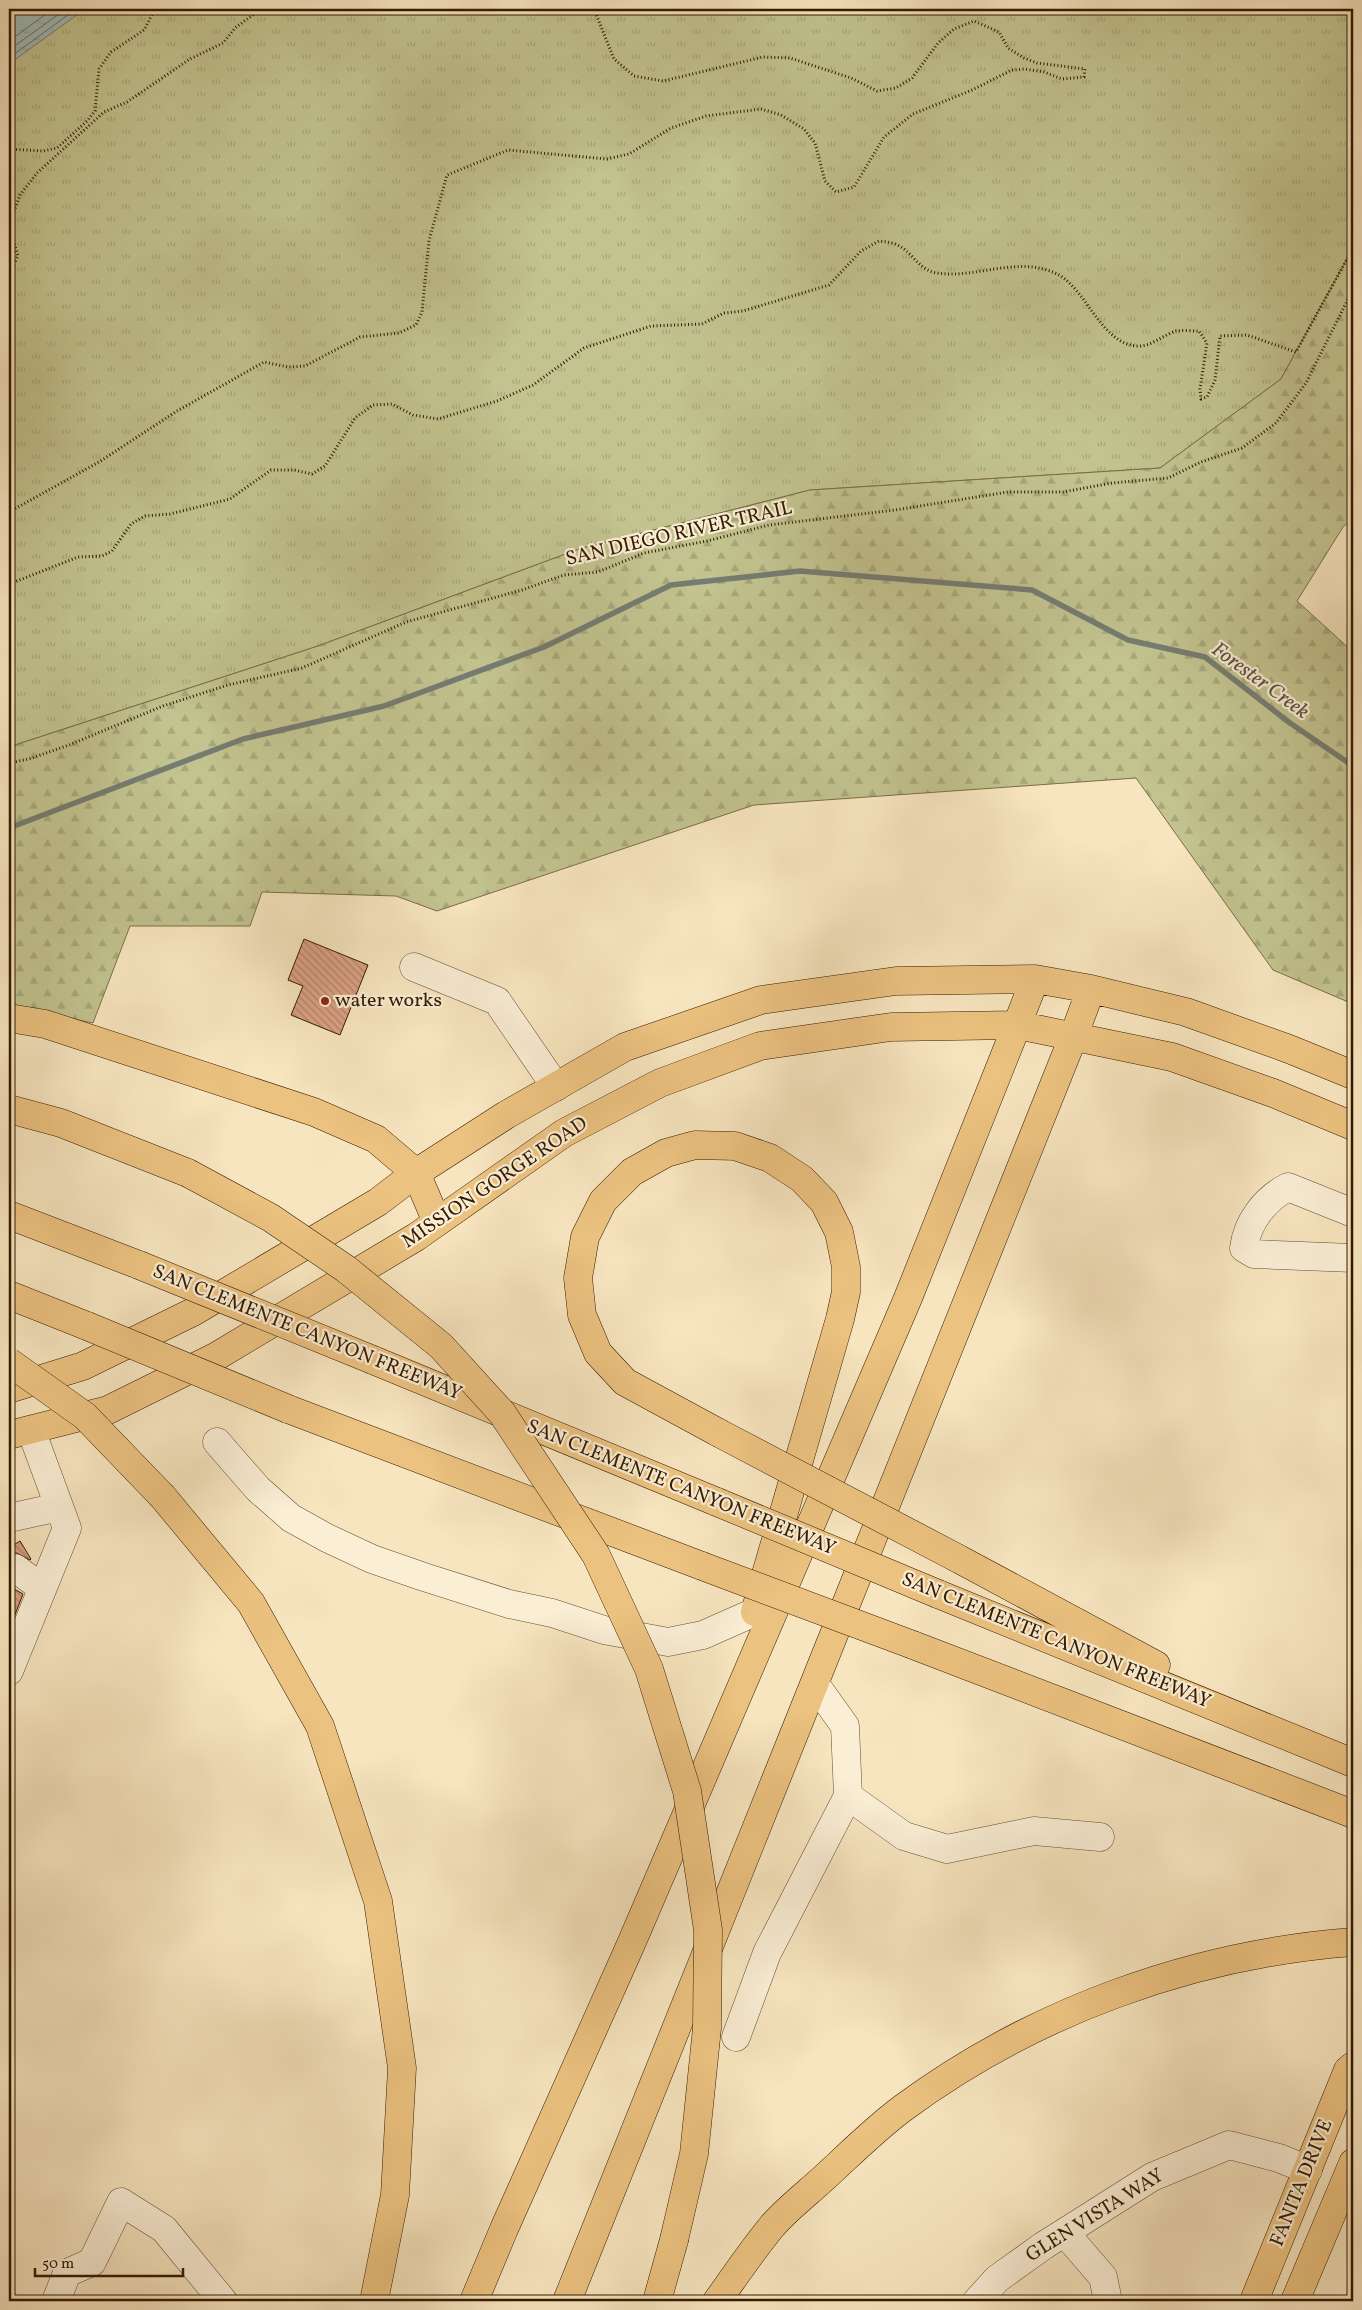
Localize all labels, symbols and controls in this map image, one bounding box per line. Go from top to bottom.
street label: SAN DIEGO RIVER TRAIL [563,494,795,574]
water label: Forester Creek [1205,636,1315,727]
place label: water works [335,987,442,1015]
marker: water works [319,995,331,1007]
street label: MISSION GORGE ROAD [397,1110,593,1256]
street label: SAN CLEMENTE CANYON FREEWAY [148,1258,466,1408]
street label: SAN CLEMENTE CANYON FREEWAY [522,1413,840,1563]
street label: SAN CLEMENTE CANYON FREEWAY [897,1566,1215,1716]
street label: FANITA DRIVE [1264,2115,1340,2251]
street label: GLEN VISTA WAY [1021,2162,1170,2270]
scale bar [35,2245,182,2277]
text: 50 m [42,2254,74,2275]

